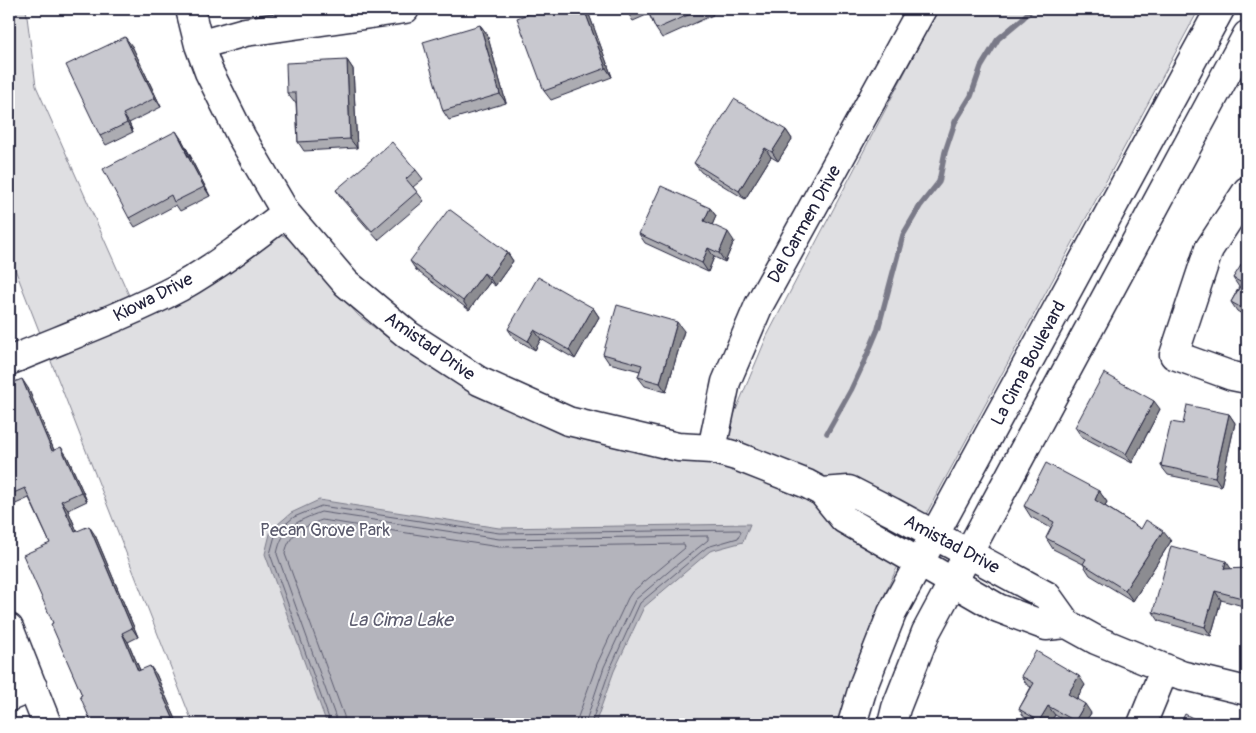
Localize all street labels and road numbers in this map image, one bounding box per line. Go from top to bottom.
street label: Del Carmen Drive [763,161,846,287]
street label: Kiowa Drive [110,268,197,327]
street label: La Cima Boulevard [986,297,1071,430]
street label: Amistad Drive [380,307,480,386]
street label: Amistad Drive [900,510,1004,579]

